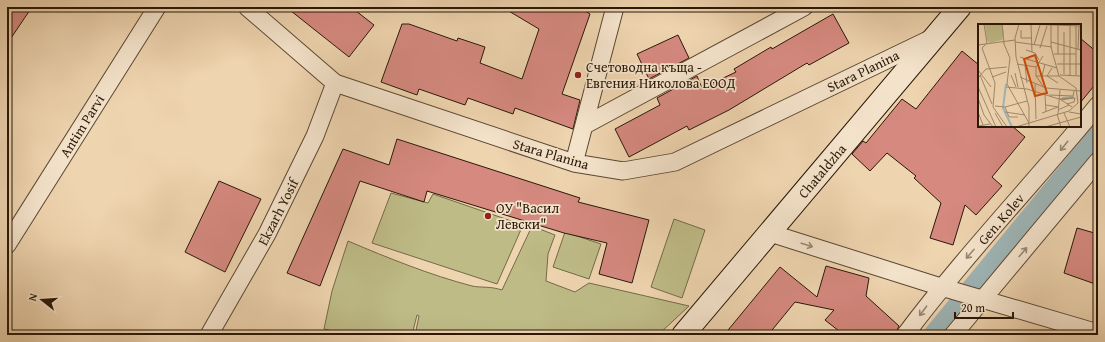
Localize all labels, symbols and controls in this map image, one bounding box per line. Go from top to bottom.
inset map [978,24,1081,127]
street label: Stara Planina [824,45,903,97]
place label: Счетоводна къща - Евгения Николова ЕООД [586,57,736,93]
marker: Счетоводна къща - Евгения Николова ЕООД [573,70,583,80]
street label: Antim Parvi [55,91,109,161]
street label: Stara Planina [511,134,592,174]
street label: Chataldzha [793,139,851,203]
one-way arrow [1060,140,1069,151]
street label: Ekzarh Yosif [253,174,304,249]
street label: Gen. Kolev [973,189,1029,249]
place label: ОУ "Васил Левски" [496,198,559,234]
marker: ОУ "Васил Левски" [483,211,493,221]
one-way arrow [801,242,814,249]
one-way arrow [1018,246,1027,257]
one-way arrow [965,249,974,260]
north arrow [22,280,62,320]
text: N [24,291,41,303]
scale bar [955,294,1013,320]
text: 20 m [961,299,985,316]
one-way arrow [919,306,927,317]

